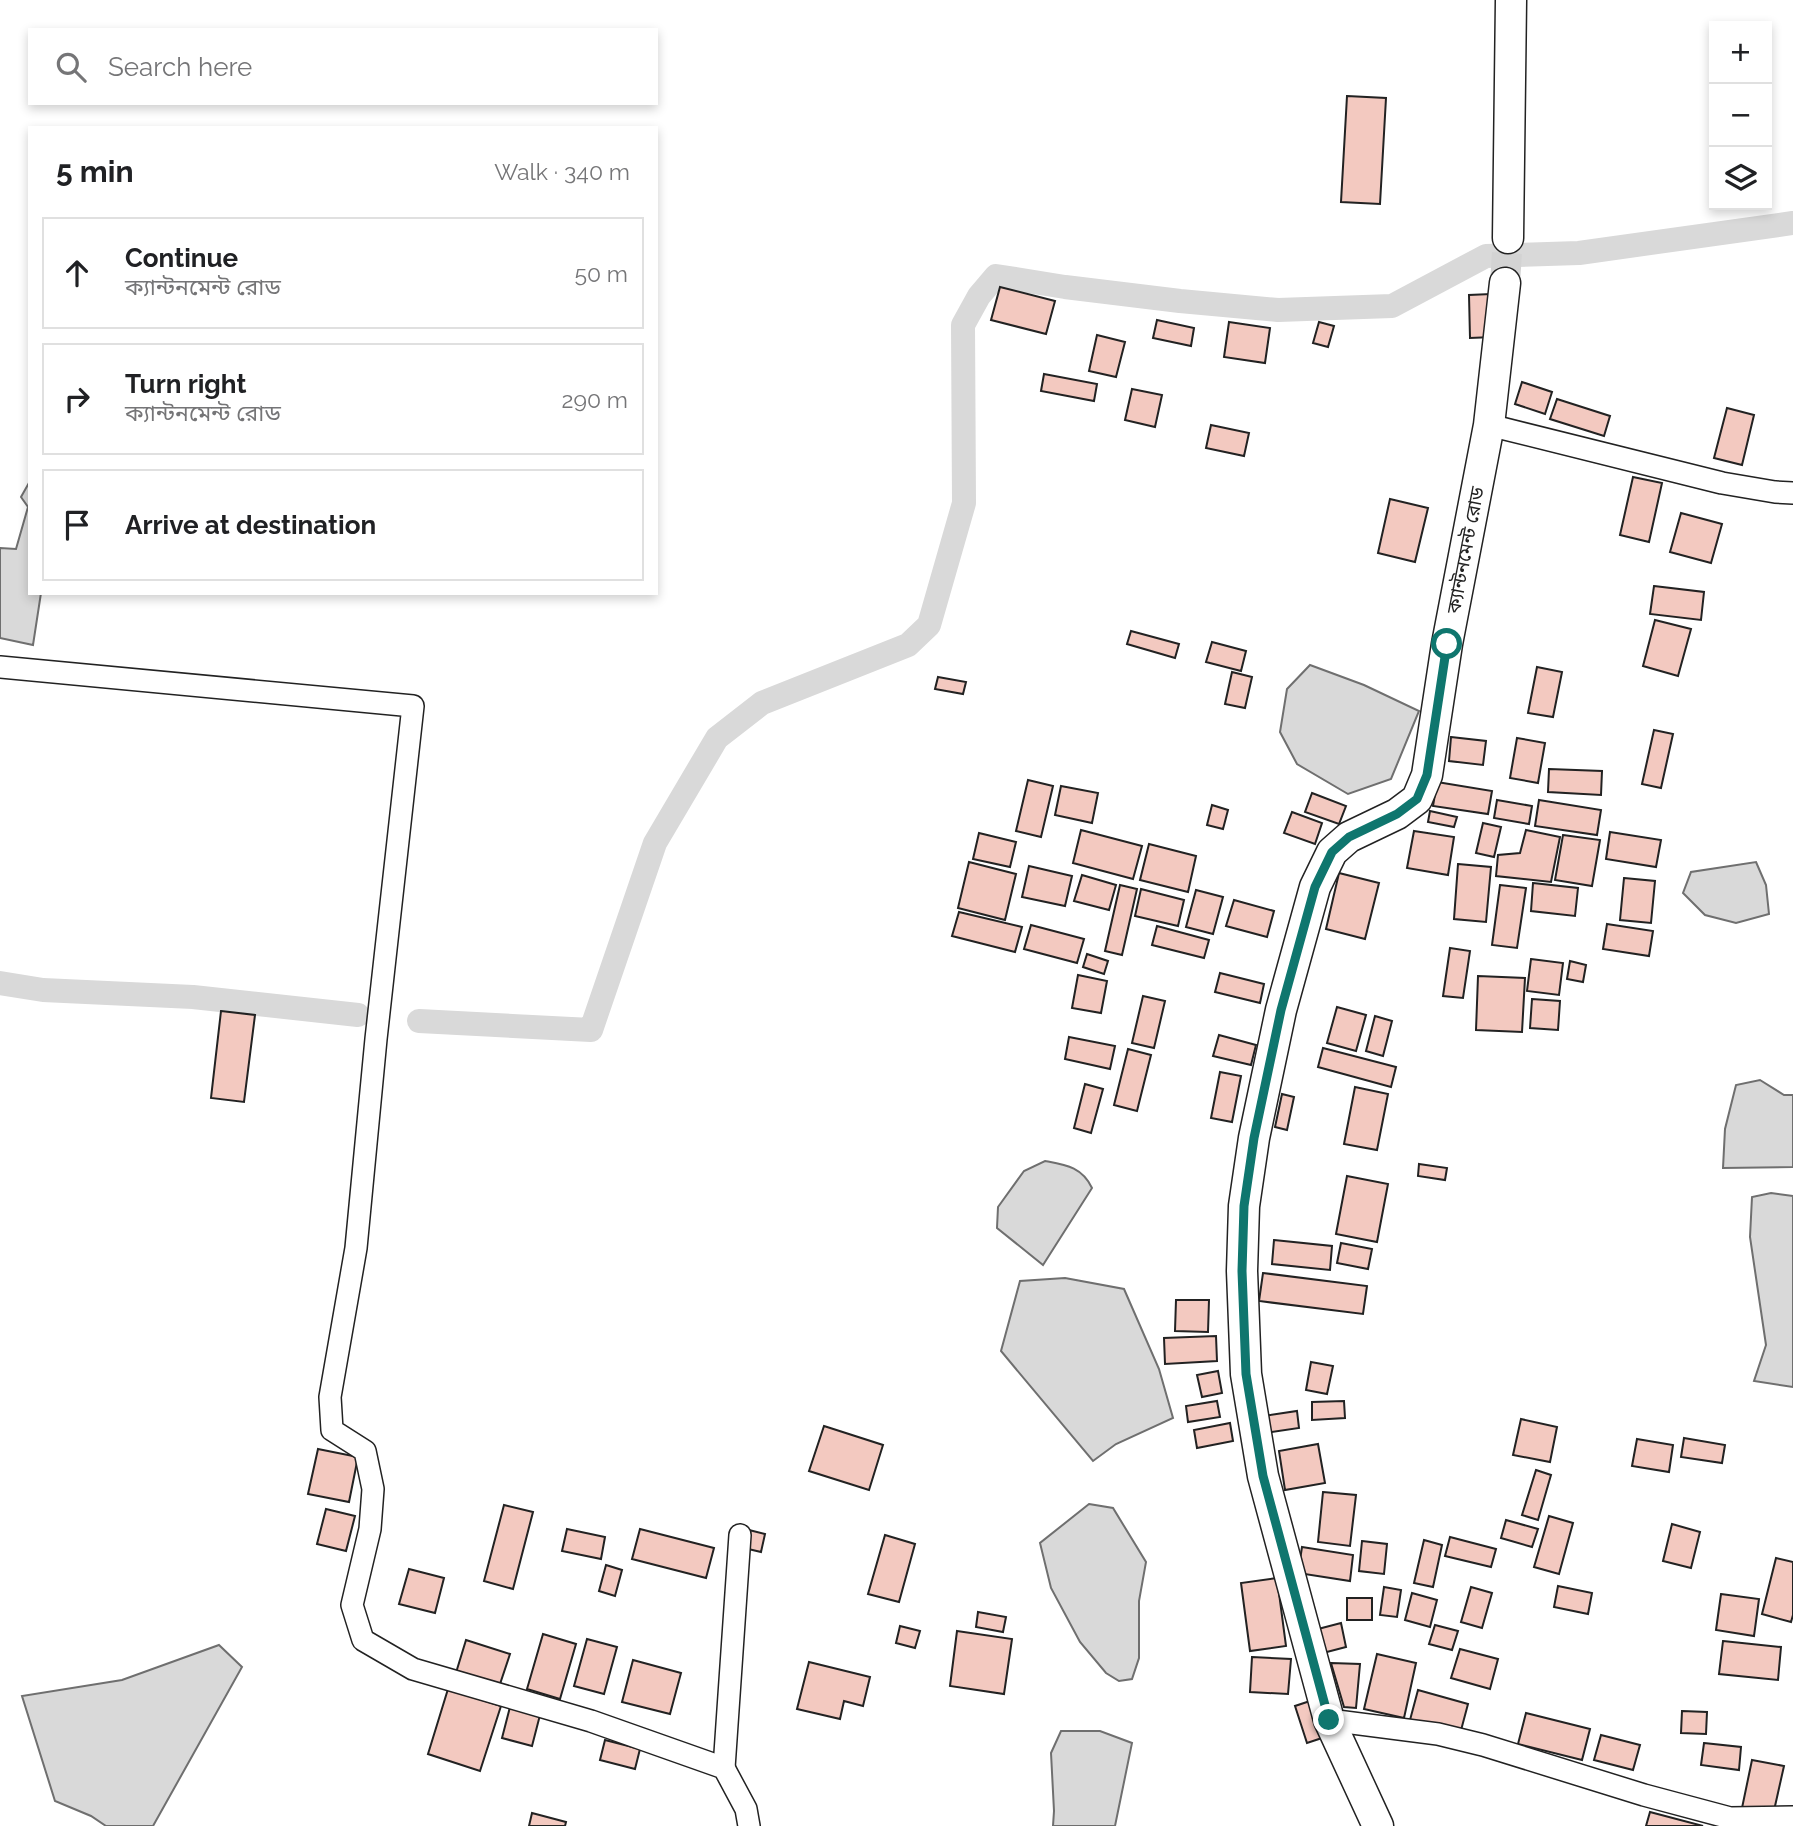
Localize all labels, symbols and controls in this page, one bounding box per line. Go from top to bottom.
map controls [1709,21,1772,210]
button: + [1709,21,1772,84]
search box [28,28,658,105]
icon: search [52,48,90,86]
text: Search here [108,52,252,82]
button: − [1709,84,1772,147]
button: layers [1709,147,1772,210]
text: 5 min [56,154,134,189]
text: Walk · 340 m [494,158,630,185]
text: Continue [125,243,238,273]
icon: ahead [58,254,96,292]
text: 50 m [574,260,628,287]
text: ক্যান্টনমেন্ট রোড [125,273,281,300]
text: Turn right [125,369,246,399]
icon: right [58,380,96,418]
text: 290 m [561,386,628,413]
text: ক্যান্টনমেন্ট রোড [125,399,281,426]
street label: ক্যান্টনমেন্ট রোড [1442,484,1488,616]
icon: arrive [58,506,96,544]
text: Arrive at destination [125,510,376,540]
route start [1431,628,1462,659]
route end [1313,1704,1344,1735]

